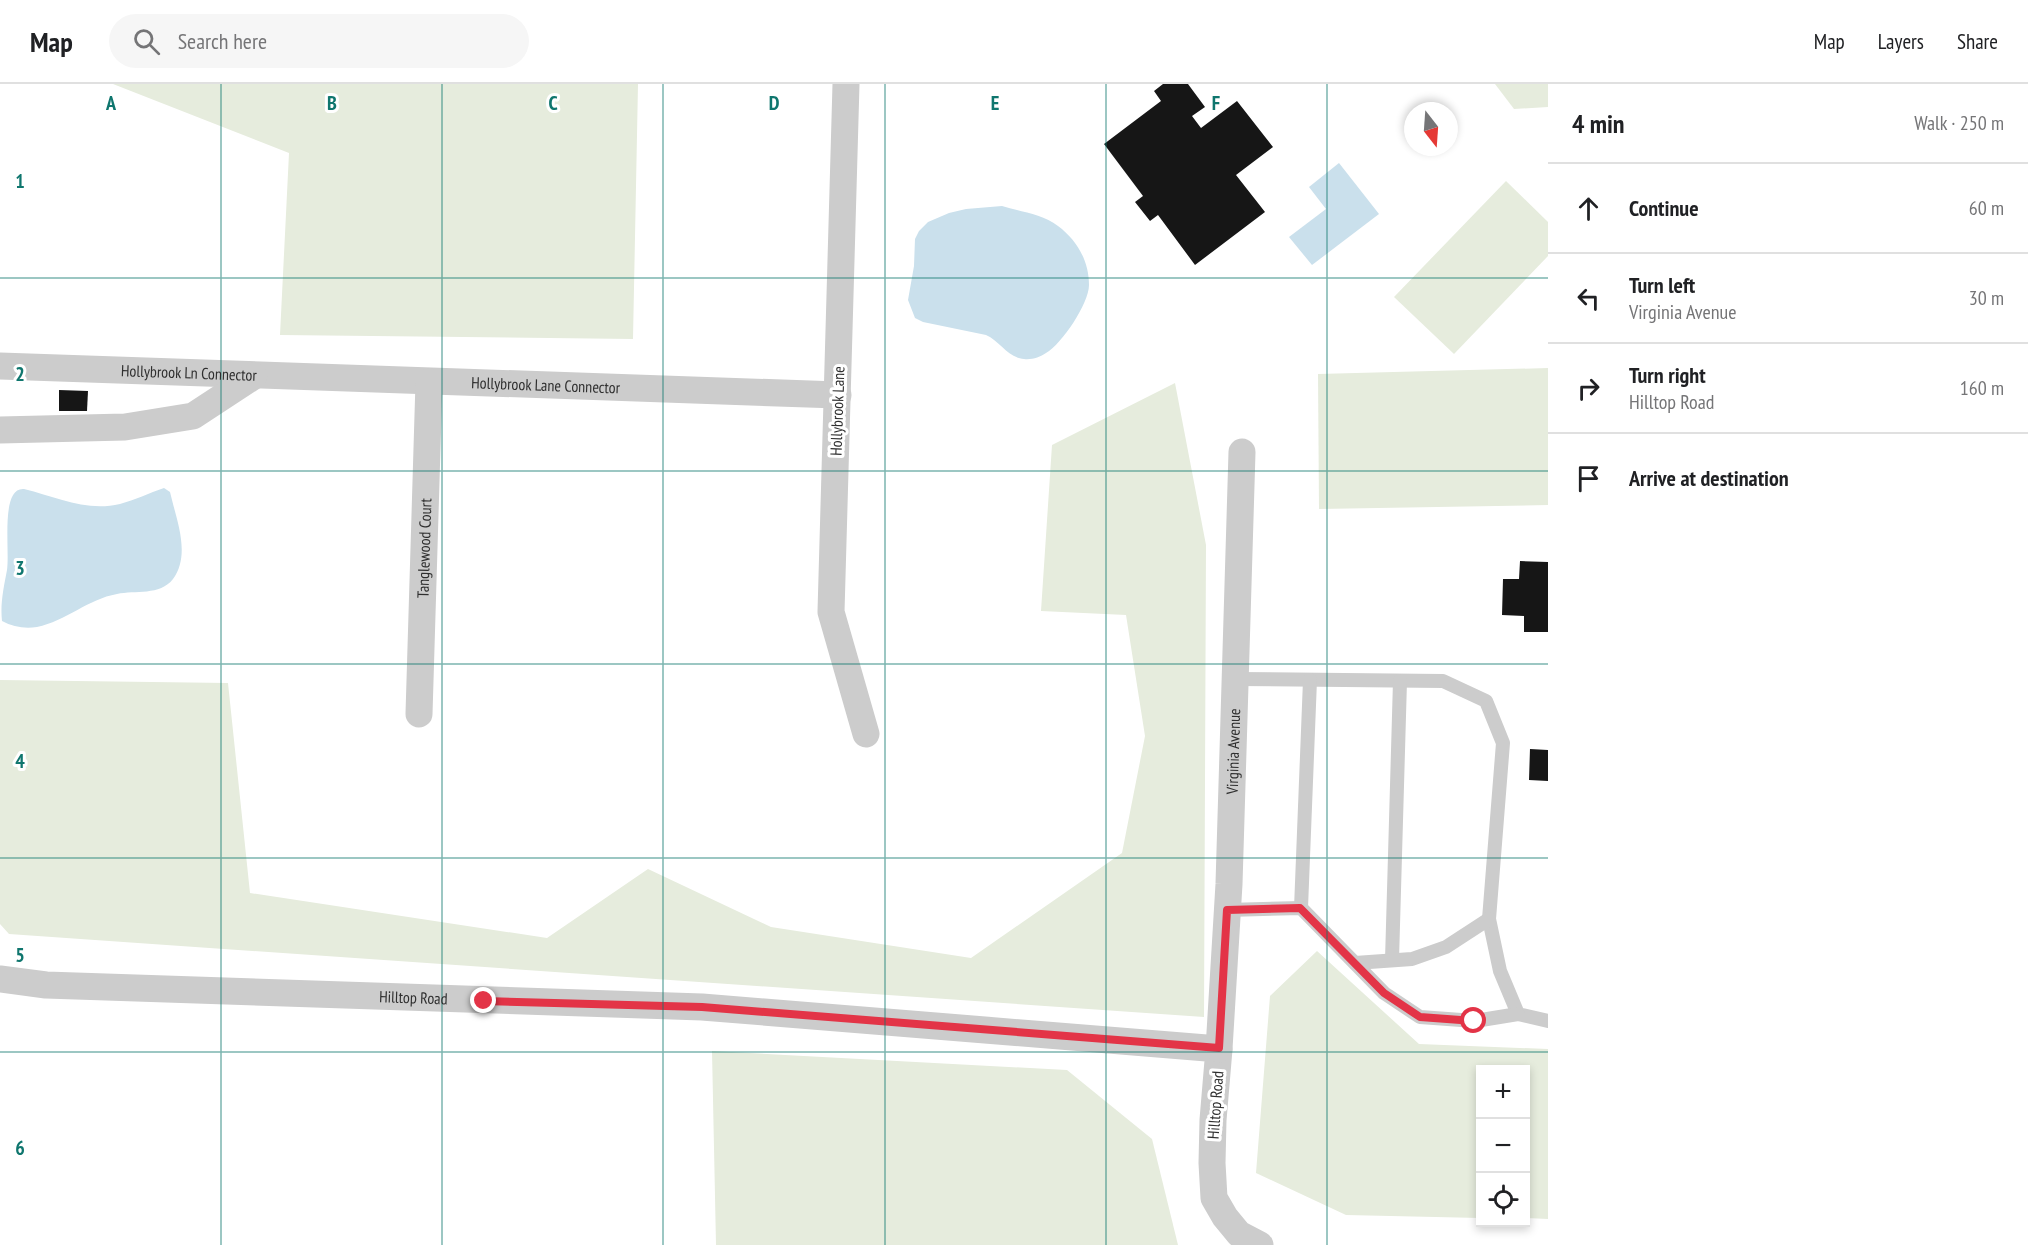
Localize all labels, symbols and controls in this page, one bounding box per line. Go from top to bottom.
search box [109,14,529,68]
text: Map [30,23,73,60]
icon: search [130,25,163,58]
text: Search here [178,27,267,55]
text: Map [1814,28,1845,55]
text: Layers [1878,28,1924,55]
text: Share [1957,28,1998,55]
text: A [105,90,117,116]
text: B [327,90,337,116]
text: C [548,90,558,116]
text: D [769,90,780,116]
text: E [991,90,999,116]
text: F [1212,90,1220,116]
north arrow [1404,102,1458,156]
text: 4 min [1572,107,1625,140]
text: Walk · 250 m [1914,110,2004,136]
text: 1 [15,168,25,194]
icon: ahead [1572,192,1605,225]
text: Continue [1629,194,1699,222]
text: 60 m [1969,195,2004,221]
text: Turn left [1629,271,1695,299]
icon: left [1572,282,1605,315]
text: 30 m [1969,285,2004,311]
text: Virginia Avenue [1629,299,1736,325]
street label: Hollybrook Ln Connector [121,360,258,385]
text: 2 [15,361,25,387]
text: Turn right [1629,361,1706,389]
street label: Hollybrook Lane [825,366,849,456]
street label: Hollybrook Lane Connector [471,372,621,397]
icon: right [1572,372,1605,405]
text: 160 m [1960,375,2004,401]
text: Hilltop Road [1629,389,1714,415]
icon: arrive [1572,462,1605,495]
text: Arrive at destination [1629,464,1789,492]
street label: Tanglewood Court [412,497,436,598]
text: 3 [15,555,25,581]
street label: Virginia Avenue [1222,708,1244,796]
text: 4 [15,748,25,774]
text: 5 [15,942,25,968]
street label: Hilltop Road [379,986,448,1008]
route end [470,987,496,1013]
route start [1460,1007,1486,1033]
map controls [1476,1065,1530,1227]
button: + [1476,1065,1530,1119]
street label: Hilltop Road [1203,1070,1227,1140]
button: − [1476,1119,1530,1173]
text: 6 [15,1135,25,1161]
button: locate [1476,1173,1530,1227]

